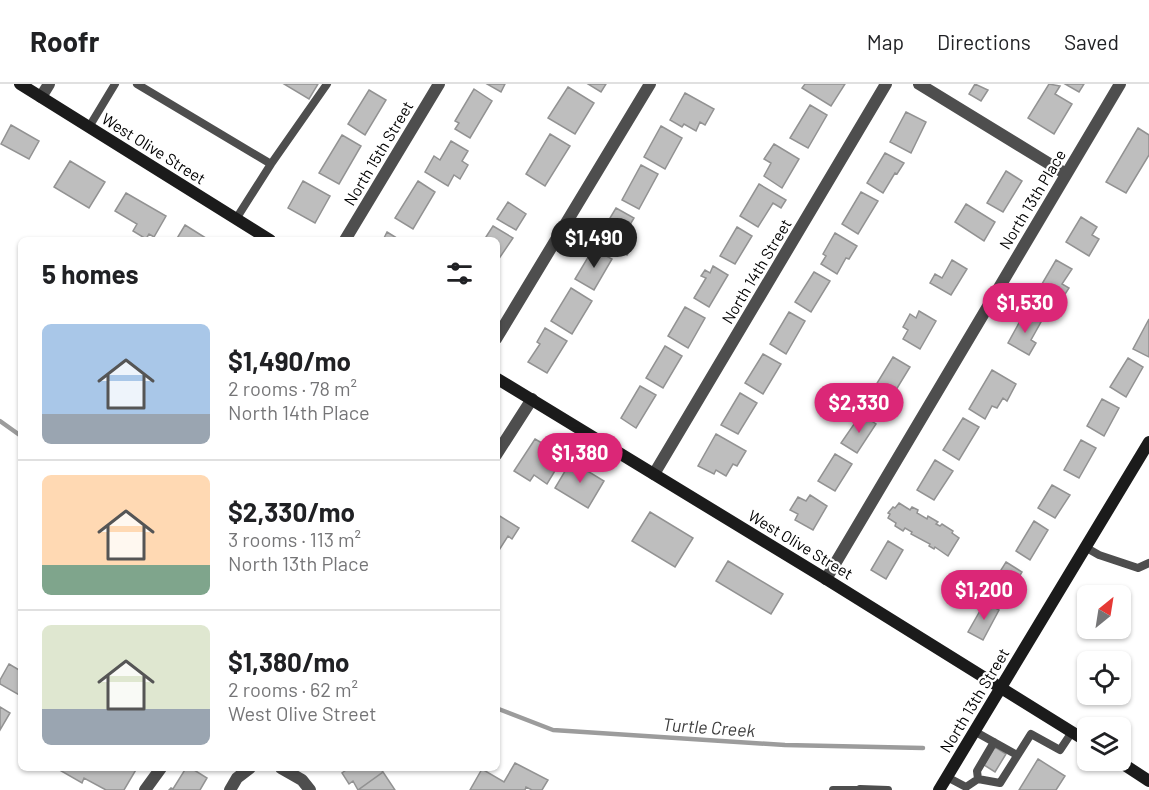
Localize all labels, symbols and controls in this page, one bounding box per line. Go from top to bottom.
text: Roofr [30,24,99,58]
text: Map [867,29,904,54]
text: Directions [937,29,1031,54]
text: Saved [1064,29,1119,54]
street label: North 15th Street [339,97,417,209]
street label: West Olive Street [99,108,209,188]
street label: North 13th Place [995,146,1069,252]
street label: North 14th Street [717,215,795,327]
pin: $1,490 [545,218,643,269]
text: $1,490 [565,225,623,249]
icon: filters [443,257,476,290]
text: 5 homes [42,258,139,289]
pin: $1,530 [976,283,1074,334]
text: $1,530 [997,290,1053,314]
text: $1,490/mo [228,345,351,376]
icon: home [90,348,162,420]
text: 2 rooms · 78 m² [228,376,357,400]
pin: $2,330 [810,383,908,434]
text: $2,330 [829,390,889,414]
text: North 14th Place [228,400,370,424]
pin: $1,380 [531,433,629,484]
text: $1,380 [552,440,608,464]
text: $2,330/mo [228,496,355,527]
icon: home [90,499,162,571]
street label: West Olive Street [745,505,857,583]
text: 3 rooms · 113 m² [228,527,361,551]
text: North 13th Place [228,551,369,575]
pin: $1,200 [935,570,1033,621]
text: $1,200 [955,577,1013,601]
north arrow [1077,585,1131,639]
map controls [1077,585,1131,771]
street label: North 13th Street [935,644,1013,756]
text: $1,380/mo [228,646,350,677]
icon: home [90,649,162,721]
button: locate [1077,651,1131,705]
text: 2 rooms · 62 m² [228,677,358,701]
text: West Olive Street [228,701,377,725]
water label: Turtle Creek [662,713,756,741]
button: layers [1077,717,1131,771]

